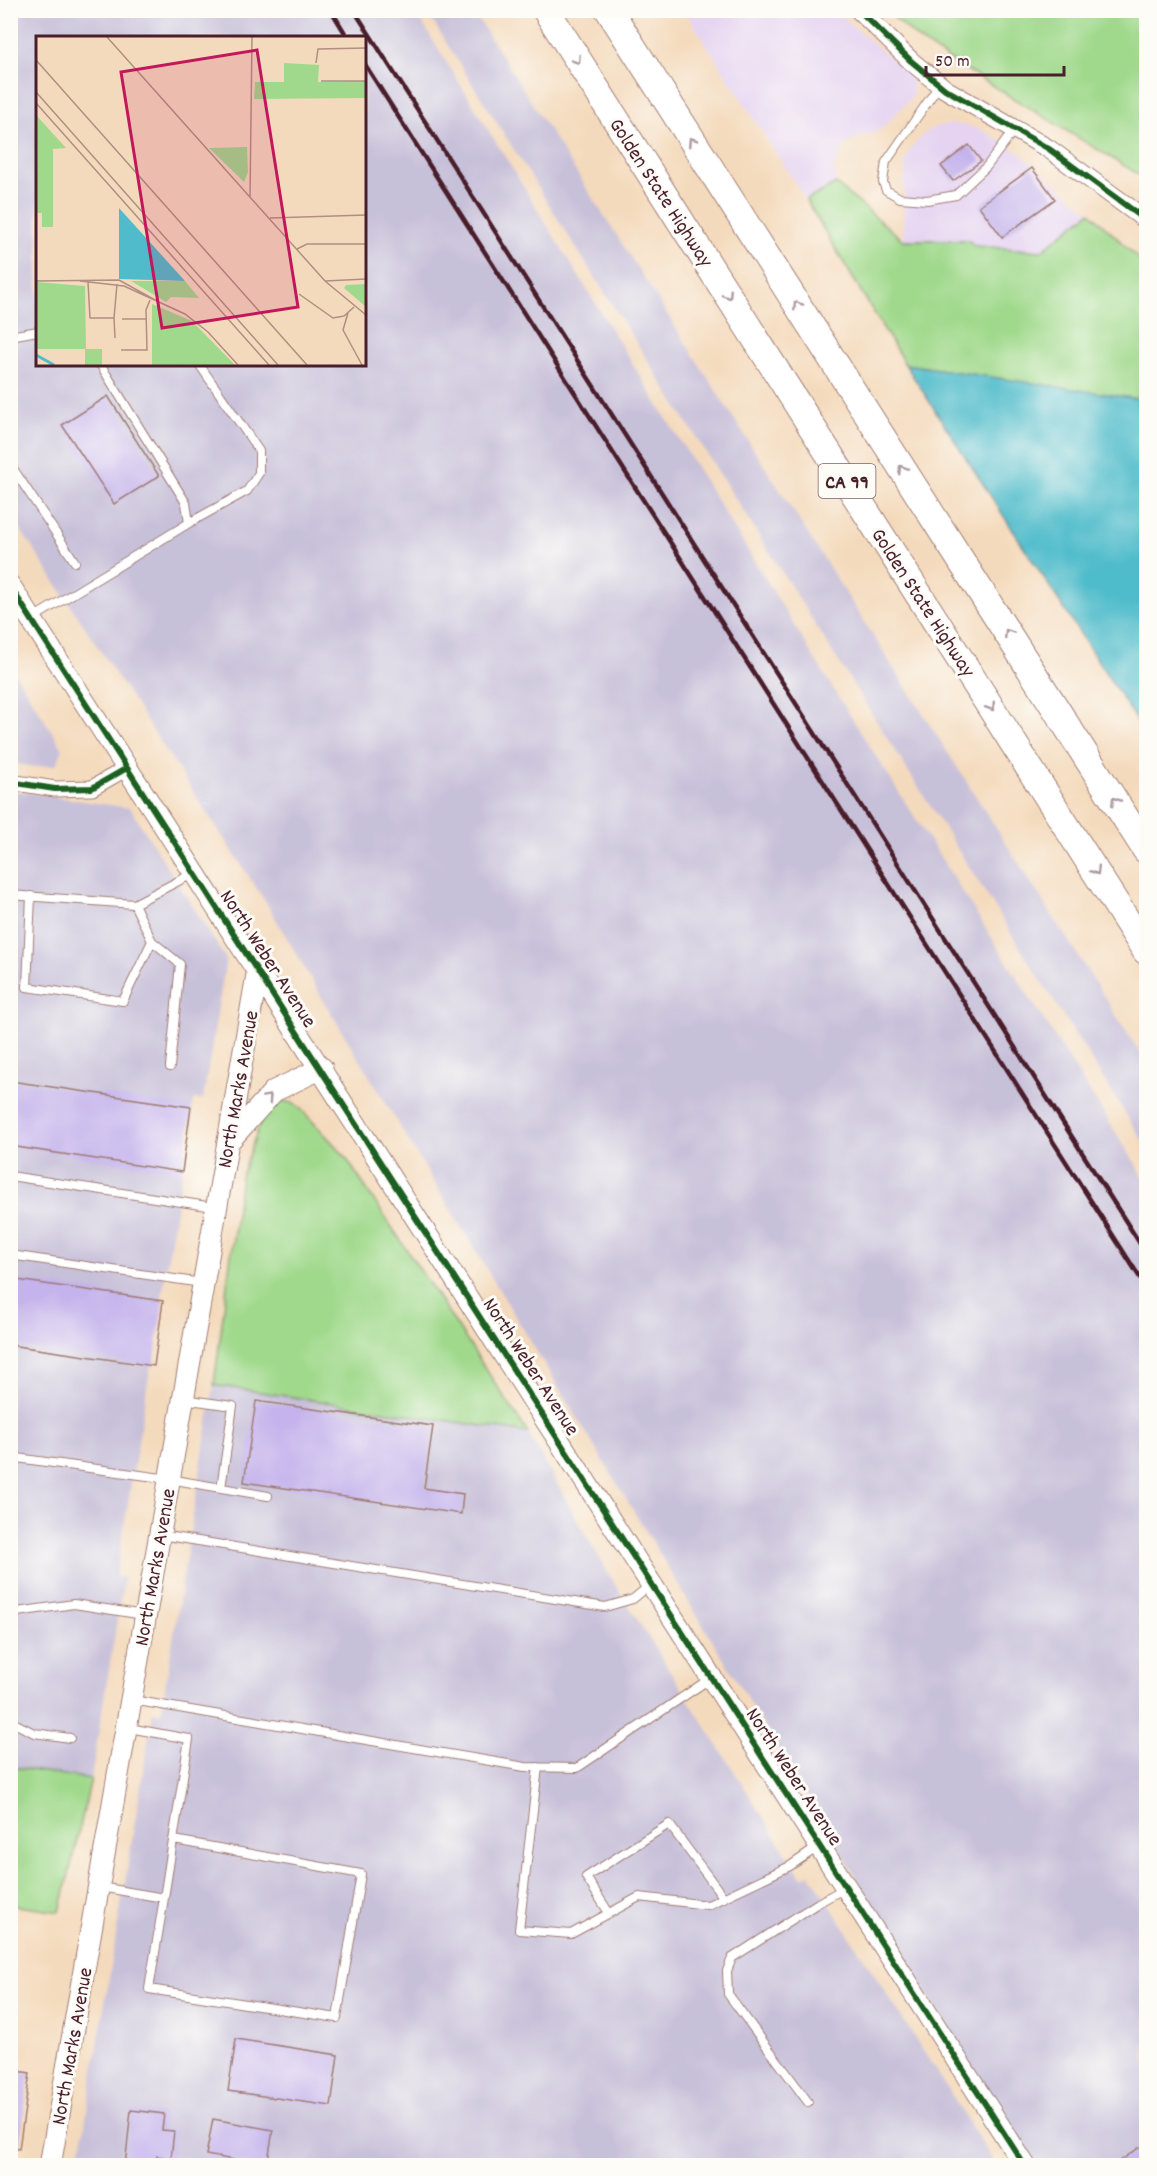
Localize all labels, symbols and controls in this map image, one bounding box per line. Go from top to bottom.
inset map [36,36,366,366]
scale bar [926,39,1064,77]
text: 50 m [935,50,970,75]
one-way arrow [570,54,582,64]
street label: Golden State Highway [600,113,719,275]
one-way arrow [688,137,699,148]
one-way arrow [720,289,732,299]
one-way arrow [793,301,805,311]
road number: CA 99 [818,464,876,498]
one-way arrow [898,465,910,475]
street label: Golden State Highway [862,523,981,685]
one-way arrow [1004,629,1015,640]
one-way arrow [984,700,995,711]
one-way arrow [1111,797,1122,808]
one-way arrow [1088,865,1100,875]
street label: North Weber Avenue [211,885,322,1035]
street label: North Marks Avenue [211,1008,269,1171]
one-way arrow [260,1095,271,1106]
street label: North Weber Avenue [474,1293,585,1443]
street label: North Marks Avenue [128,1486,186,1649]
street label: North Weber Avenue [737,1703,848,1853]
street label: North Marks Avenue [45,1965,103,2128]

